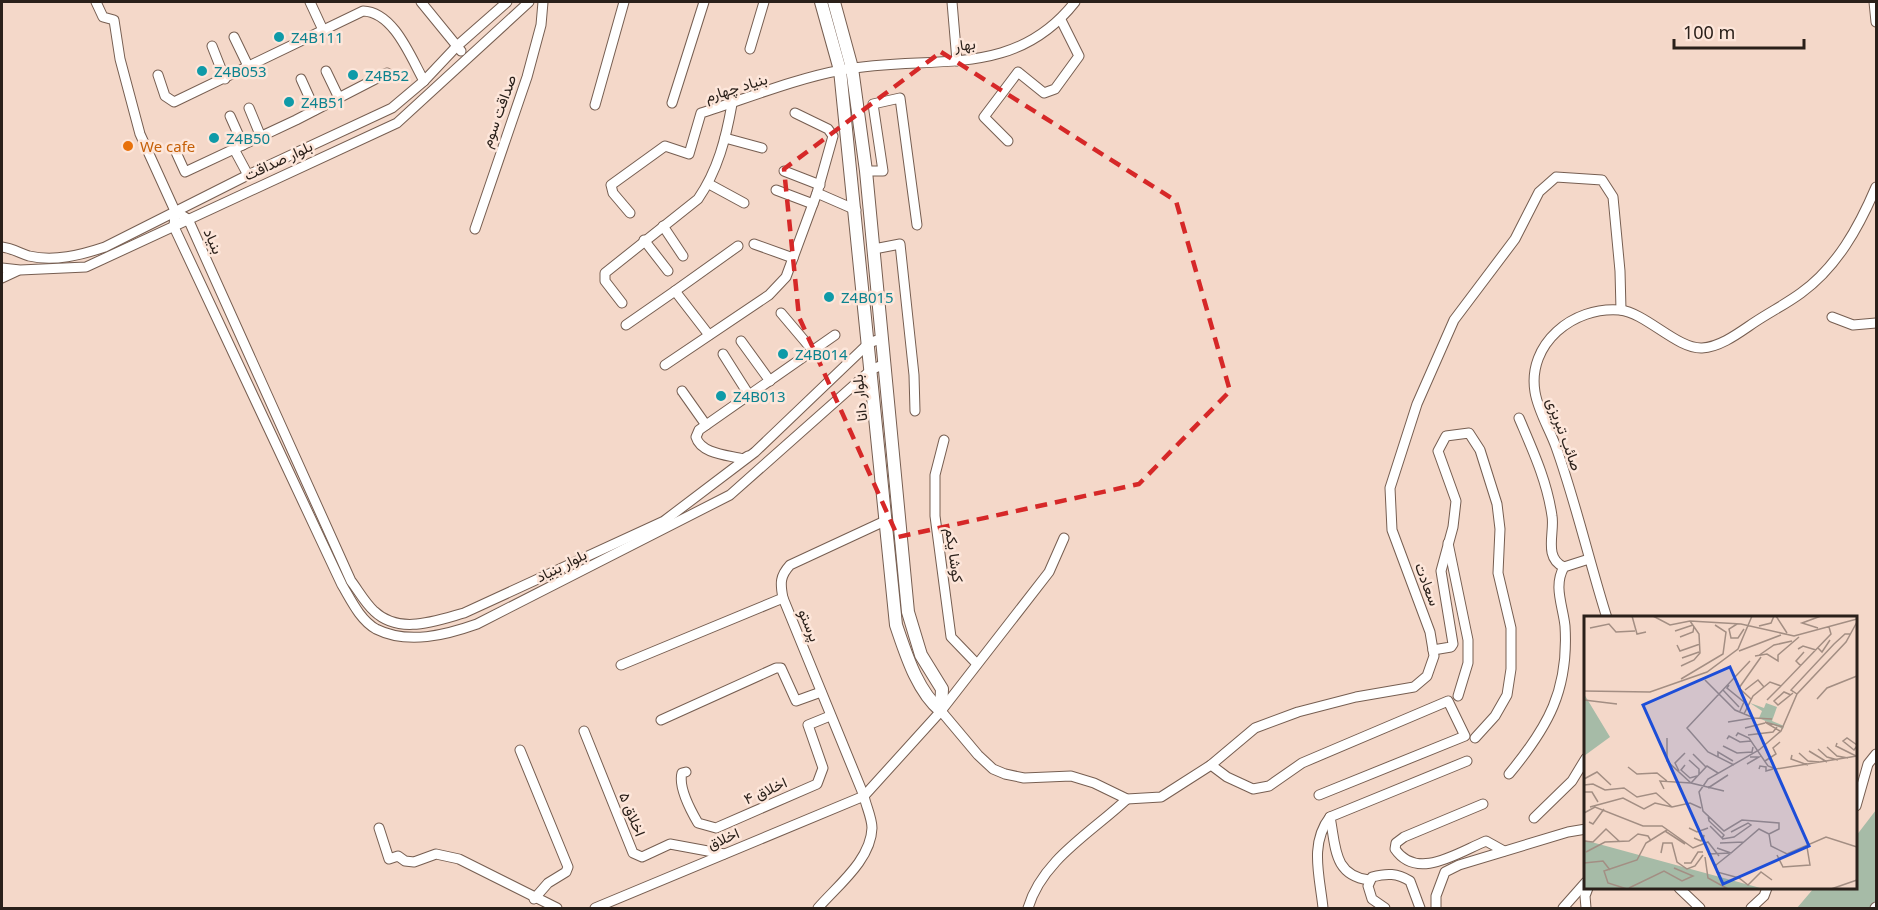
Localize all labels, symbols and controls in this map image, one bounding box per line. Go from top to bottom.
scale bar [1674,12,1804,50]
text: 100 m [1683,20,1735,44]
place label: Z4B111 [291,27,344,47]
marker: Z4B111 [272,30,286,44]
street label: بهار [952,33,977,55]
place label: Z4B053 [214,61,267,81]
marker: Z4B053 [195,64,209,78]
place label: Z4B52 [365,65,409,85]
marker: Z4B52 [346,68,360,82]
street label: بنیاد چهارم [702,68,770,107]
street label: صداقت سوم [476,72,521,151]
place label: Z4B51 [301,92,345,112]
marker: Z4B51 [282,95,296,109]
place label: Z4B50 [226,128,270,148]
marker: Z4B50 [207,131,221,145]
street label: بلوار صداقت [241,135,315,185]
place label: We cafe [140,136,195,156]
marker: We cafe [121,139,135,153]
street label: بنیاد [200,225,228,257]
place label: Z4B015 [841,287,894,307]
marker: Z4B015 [822,290,836,304]
place label: Z4B014 [795,344,848,364]
marker: Z4B014 [776,347,790,361]
street label: بلوار دانا [847,373,871,423]
place label: Z4B013 [733,386,786,406]
marker: Z4B013 [714,389,728,403]
street label: صائب تبریزی [1542,395,1587,474]
street label: کوشا یکم [940,526,969,584]
street label: بلوار بنیاد [532,544,590,586]
street label: سعادت [1411,560,1445,609]
street label: پرستو [793,606,826,645]
inset map [1584,616,1857,889]
street label: اخلاق ۴ [740,772,790,808]
street label: اخلاق ۵ [615,789,651,839]
street label: اخلاق [704,822,742,854]

